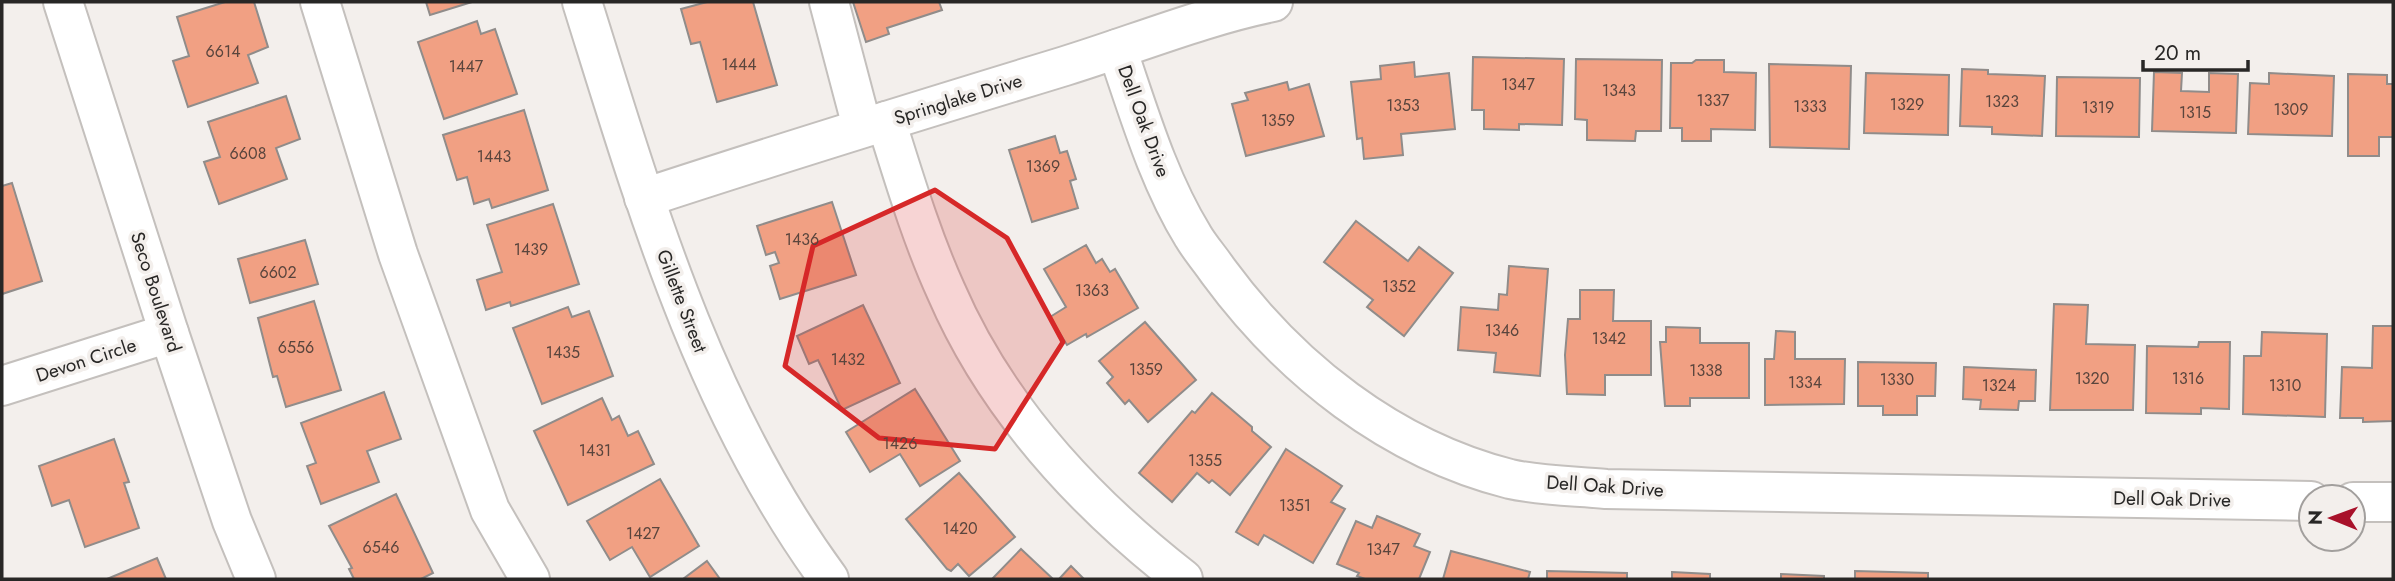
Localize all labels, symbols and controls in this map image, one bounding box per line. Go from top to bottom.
scale bar [2143,28,2248,72]
text: 20 m [2154,38,2201,68]
house number: 6614 [206,40,240,63]
house number: 1444 [721,53,757,76]
house number: 1447 [449,55,484,78]
street label: Dell Oak Drive [1111,61,1177,181]
street label: Springlake Drive [891,67,1026,131]
house number: 1347 [1501,73,1535,96]
house number: 1343 [1602,79,1636,102]
house number: 1337 [1697,89,1730,112]
house number: 1323 [1985,90,2019,113]
house number: 1329 [1890,93,1924,116]
house number: 1353 [1386,94,1420,117]
house number: 1333 [1793,95,1827,118]
house number: 1319 [2082,96,2114,119]
house number: 1309 [2274,98,2308,121]
house number: 1315 [2179,101,2211,124]
house number: 1359 [1261,109,1295,132]
house number: 6608 [230,142,266,165]
house number: 1443 [477,145,512,168]
house number: 1369 [1026,155,1060,178]
street label: Seco Boulevard [124,228,188,356]
house number: 1436 [785,228,819,251]
house number: 1439 [514,238,548,261]
street label: Gillette Street [650,246,714,357]
house number: 6602 [259,261,297,284]
house number: 1352 [1382,275,1416,298]
house number: 1363 [1075,279,1109,302]
house number: 1346 [1485,319,1519,342]
house number: 1342 [1592,327,1626,350]
street label: Devon Circle [32,331,140,389]
house number: 6556 [278,336,314,359]
house number: 1435 [546,341,580,364]
house number: 1432 [831,348,865,371]
house number: 1359 [1129,358,1163,381]
house number: 1338 [1689,359,1723,382]
house number: 1320 [2075,367,2109,390]
house number: 1316 [2172,367,2204,390]
house number: 1330 [1880,368,1914,391]
house number: 1334 [1788,371,1822,394]
house number: 1324 [1982,374,2016,397]
house number: 1310 [2269,374,2301,397]
house number: 1426 [883,432,917,455]
house number: 1431 [579,439,611,462]
house number: 1355 [1188,449,1222,472]
street label: Dell Oak Drive [1545,468,1665,504]
north arrow [2297,483,2367,553]
street label: Dell Oak Drive [2113,484,2231,514]
house number: 1351 [1279,494,1311,517]
text: N [2302,510,2329,525]
house number: 1420 [942,517,978,540]
house number: 1427 [626,522,661,545]
house number: 6546 [363,536,399,559]
house number: 1347 [1366,538,1400,561]

